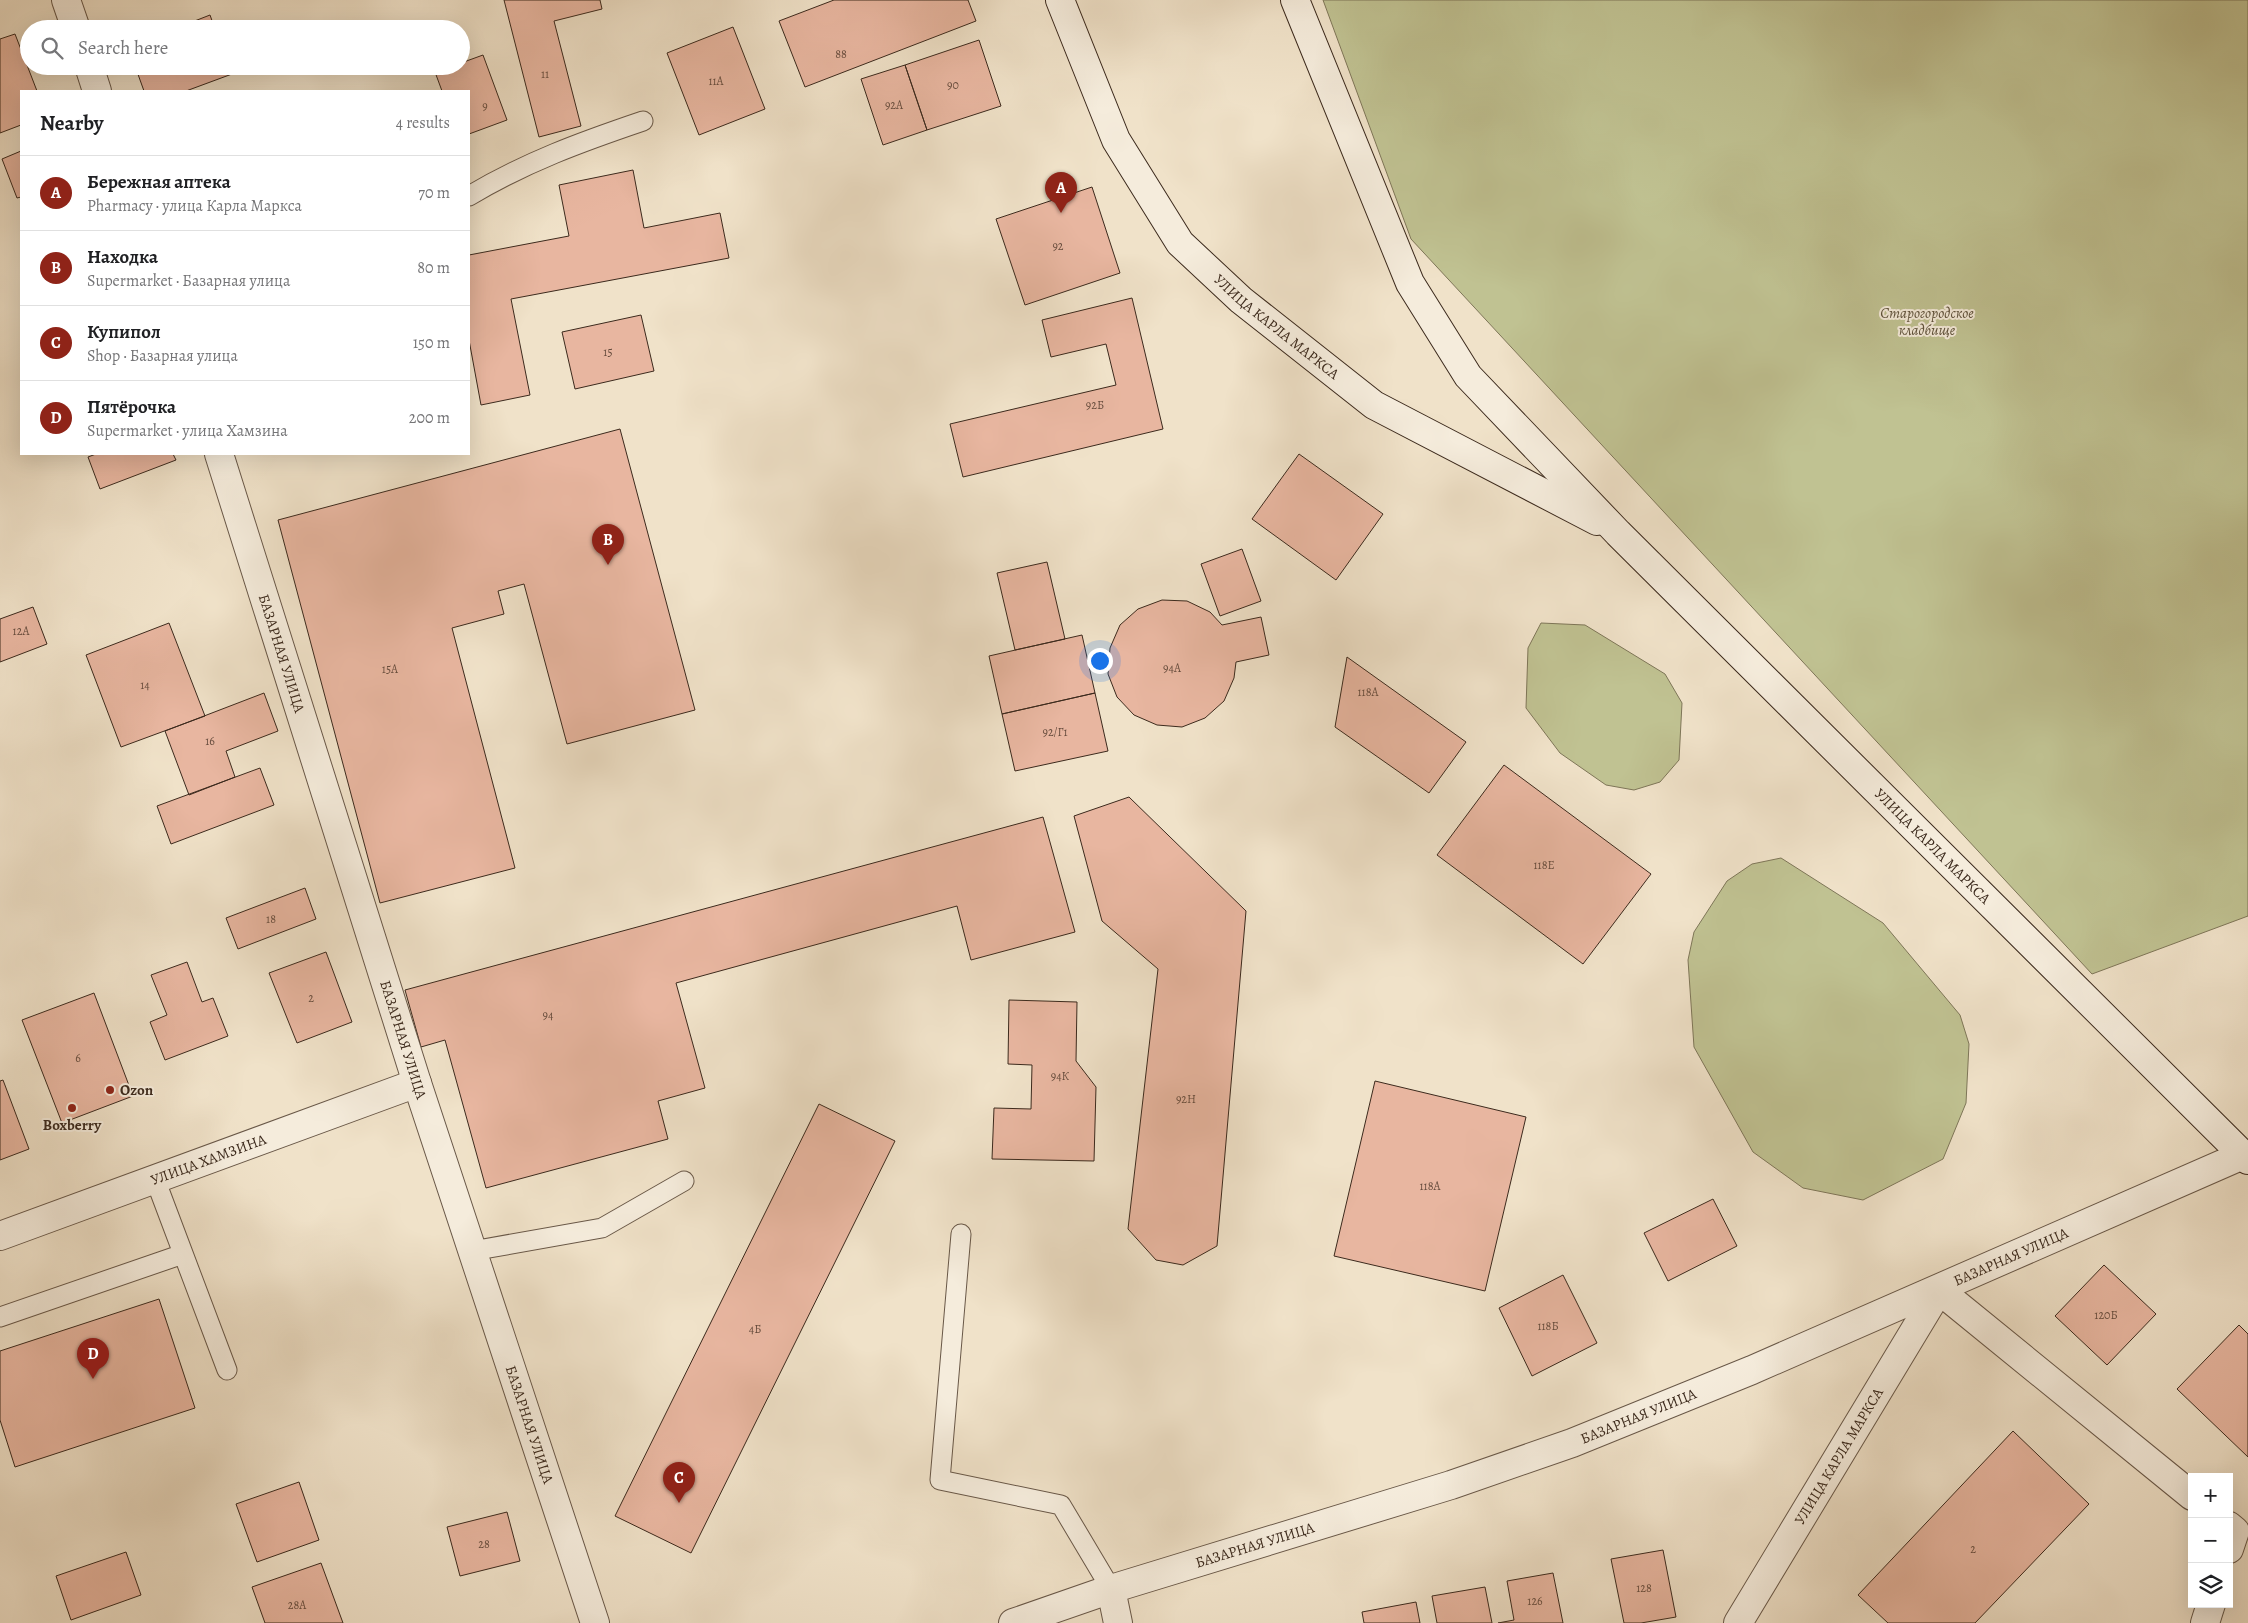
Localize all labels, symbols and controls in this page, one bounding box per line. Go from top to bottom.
search box [20,20,470,75]
icon: search [38,34,66,62]
text: Search here [78,35,168,61]
house number: 88 [835,46,847,62]
house number: 11 [541,66,549,82]
house number: 11А [708,73,725,89]
house number: 90 [947,77,959,93]
house number: 92А [885,97,904,113]
house number: 9 [482,98,488,114]
text: Nearby [40,109,103,137]
text: 4 results [396,112,450,134]
text: Бережная аптека [87,169,231,195]
pin: A [1045,172,1077,213]
text: A [51,182,61,204]
text: 70 m [418,182,450,204]
text: Pharmacy · улица Карла Маркса [87,195,302,217]
house number: 92 [1052,238,1064,254]
text: Находка [87,244,158,270]
text: B [51,257,61,279]
text: 80 m [417,257,450,279]
text: Supermarket · Базарная улица [87,270,290,292]
street label: УЛИЦА КАРЛА МАРКСА [1209,270,1344,384]
park label: Старогородское кладбище [1880,303,1974,340]
text: Купипол [87,319,161,345]
text: C [51,332,61,354]
text: 150 m [413,332,450,354]
house number: 15 [603,344,613,360]
text: Shop · Базарная улица [87,345,238,367]
text: Пятёрочка [87,394,176,420]
house number: 92Б [1086,397,1104,413]
text: D [50,407,62,429]
text: 200 m [409,407,450,429]
text: Supermarket · улица Хамзина [87,420,288,442]
pin: B [592,524,624,565]
street label: БАЗАРНАЯ УЛИЦА [254,592,310,715]
house number: 12А [13,623,30,639]
your location [1087,648,1113,674]
house number: 94А [1163,660,1182,676]
house number: 15А [382,661,399,677]
house number: 14 [140,677,150,693]
house number: 118А [1357,684,1380,700]
house number: 92/Г1 [1042,724,1068,740]
house number: 16 [205,733,215,749]
street label: УЛИЦА КАРЛА МАРКСА [1870,784,1995,909]
house number: 118Е [1533,857,1555,873]
house number: 18 [266,911,276,927]
street label: БАЗАРНАЯ УЛИЦА [375,978,432,1102]
house number: 2 [308,990,314,1006]
house number: 94 [543,1007,554,1023]
house number: 6 [75,1050,81,1066]
house number: 94К [1051,1068,1070,1084]
place label: Ozon [120,1080,154,1100]
marker: Ozon [104,1084,116,1096]
house number: 92Н [1176,1091,1196,1107]
marker: Boxberry [66,1102,78,1114]
place label: Boxberry [43,1115,102,1135]
street label: УЛИЦА ХАМЗИНА [148,1129,269,1190]
house number: 118А [1419,1178,1442,1194]
street label: БАЗАРНАЯ УЛИЦА [1950,1223,2071,1291]
house number: 120Б [2094,1307,2118,1323]
house number: 118Б [1537,1318,1559,1334]
house number: 4Б [749,1321,761,1337]
pin: D [77,1338,109,1379]
street label: БАЗАРНАЯ УЛИЦА [501,1363,558,1486]
street label: БАЗАРНАЯ УЛИЦА [1577,1384,1700,1449]
street label: УЛИЦА КАРЛА МАРКСА [1790,1384,1888,1528]
pin: C [663,1462,695,1503]
map controls [2188,1473,2233,1608]
button: + [2188,1473,2233,1518]
street label: БАЗАРНАЯ УЛИЦА [1193,1517,1317,1573]
button: − [2188,1518,2233,1563]
house number: 28 [478,1536,490,1552]
house number: 2 [1970,1541,1976,1557]
button: layers [2188,1563,2233,1608]
house number: 128 [1636,1580,1652,1596]
house number: 126 [1527,1593,1543,1609]
house number: 28А [288,1597,307,1613]

